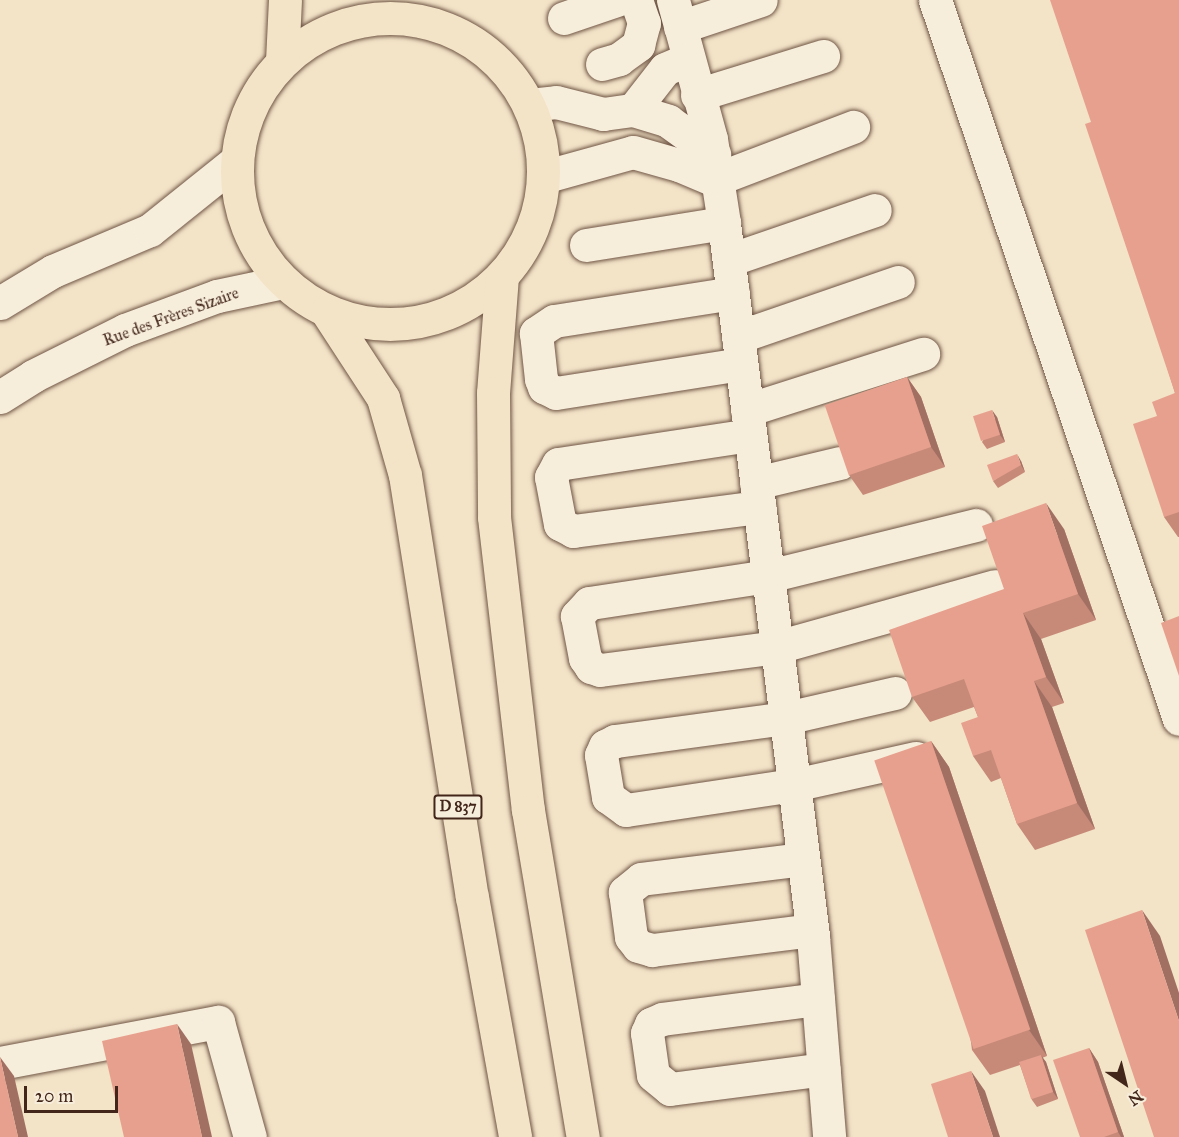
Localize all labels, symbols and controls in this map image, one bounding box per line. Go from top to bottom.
street label: Rue des Frères Sizaire [101,284,241,350]
road number: D 837 [432,795,484,819]
north arrow [1095,1053,1155,1113]
scale bar [27,1074,122,1112]
text: 20 m [35,1085,73,1107]
text: N [1125,1086,1147,1110]

